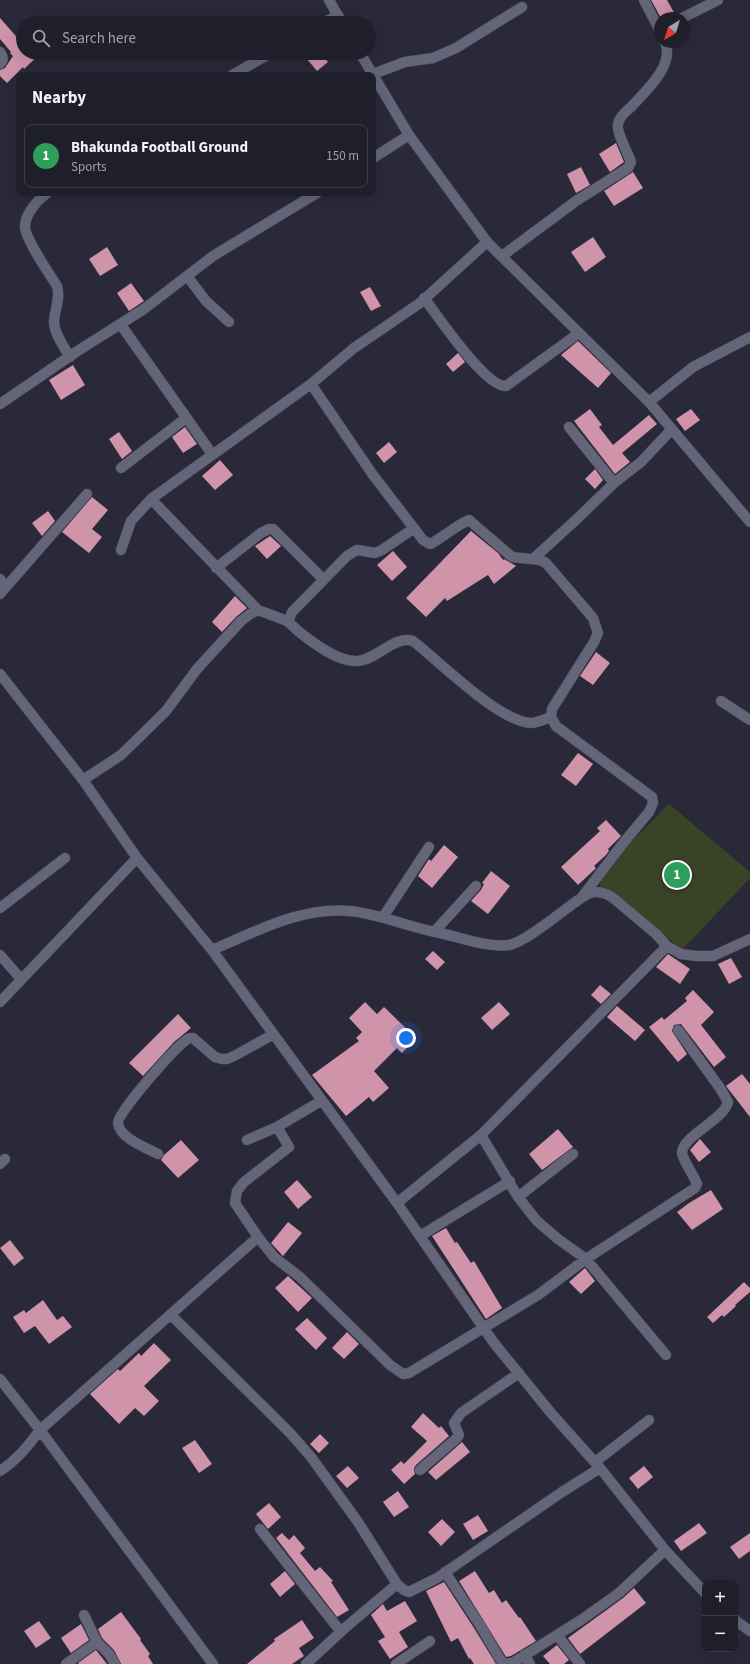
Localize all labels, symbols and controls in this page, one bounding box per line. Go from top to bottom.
north arrow [654,12,690,48]
search box [16,16,376,60]
icon: search [30,27,52,49]
text: Search here [62,28,136,49]
text: Nearby [32,86,86,110]
text: Bhakunda Football Ground [71,137,248,158]
text: 1 [43,147,49,165]
text: 150 m [326,147,359,165]
text: Sports [71,158,106,176]
pin: 1 [664,860,690,890]
your location [396,1028,416,1048]
map controls [702,1580,738,1652]
button: + [702,1580,738,1616]
button: − [702,1616,738,1652]

